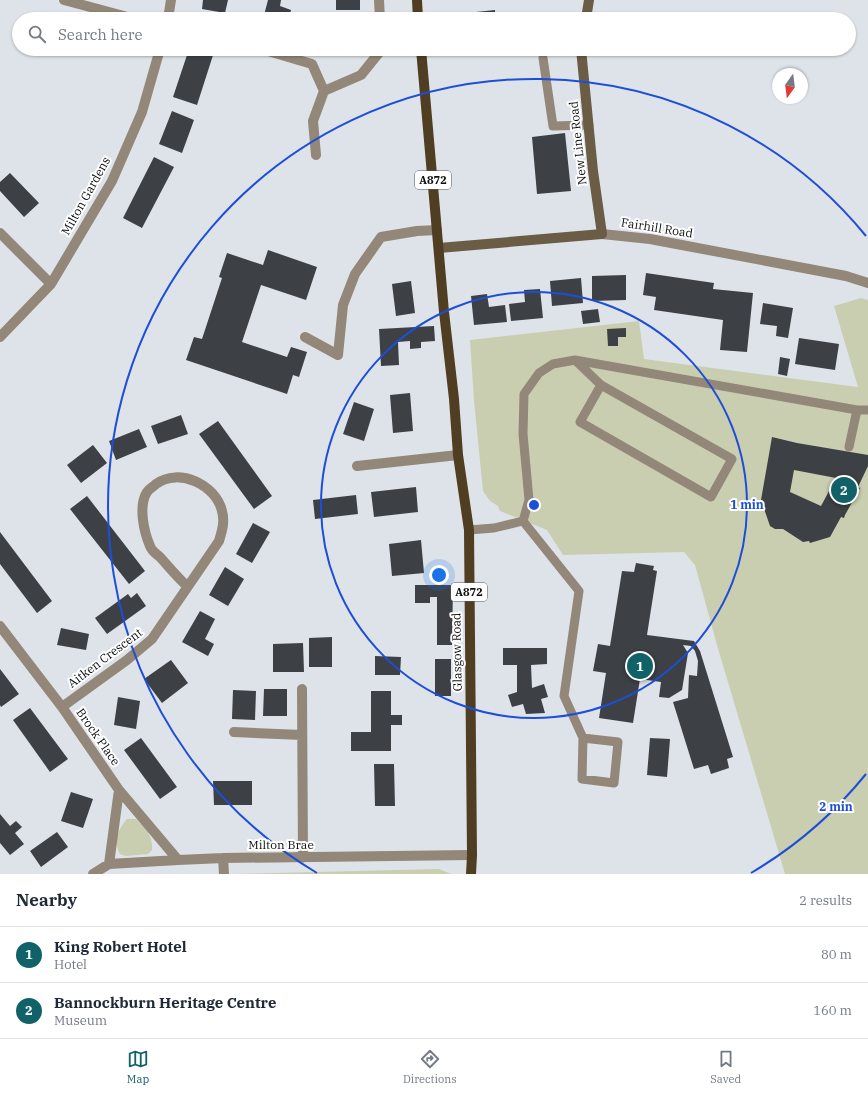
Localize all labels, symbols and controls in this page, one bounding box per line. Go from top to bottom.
search box [12,12,856,56]
icon: search [26,23,48,45]
text: Search here [58,25,143,44]
north arrow [772,68,808,104]
street label: New Line Road [566,100,589,186]
street label: Milton Gardens [58,154,113,238]
road number: A872 [415,171,451,189]
street label: Fairhill Road [620,214,694,241]
pin: 2 [831,475,857,505]
text: 1 min [730,497,764,512]
centre of rings [527,498,541,512]
your location [429,565,449,585]
road number: A872 [451,583,487,601]
street label: Glasgow Road [448,613,465,691]
street label: Aitken Crescent [64,625,145,691]
pin: 1 [627,651,653,681]
street label: Brock Place [73,705,124,768]
text: 2 min [819,799,853,814]
street label: Milton Brae [248,837,314,852]
text: Nearby [16,889,77,911]
text: 2 results [799,892,852,909]
text: King Robert Hotel [54,937,187,956]
text: 1 [25,946,33,963]
text: 80 m [821,946,852,963]
text: Hotel [54,956,87,973]
text: Bannockburn Heritage Centre [54,993,276,1012]
text: 2 [25,1002,33,1019]
text: 160 m [813,1002,852,1019]
text: Museum [54,1012,107,1029]
tab: Map [127,1048,149,1086]
tab: Directions [403,1048,457,1086]
tab: Saved [710,1048,741,1086]

